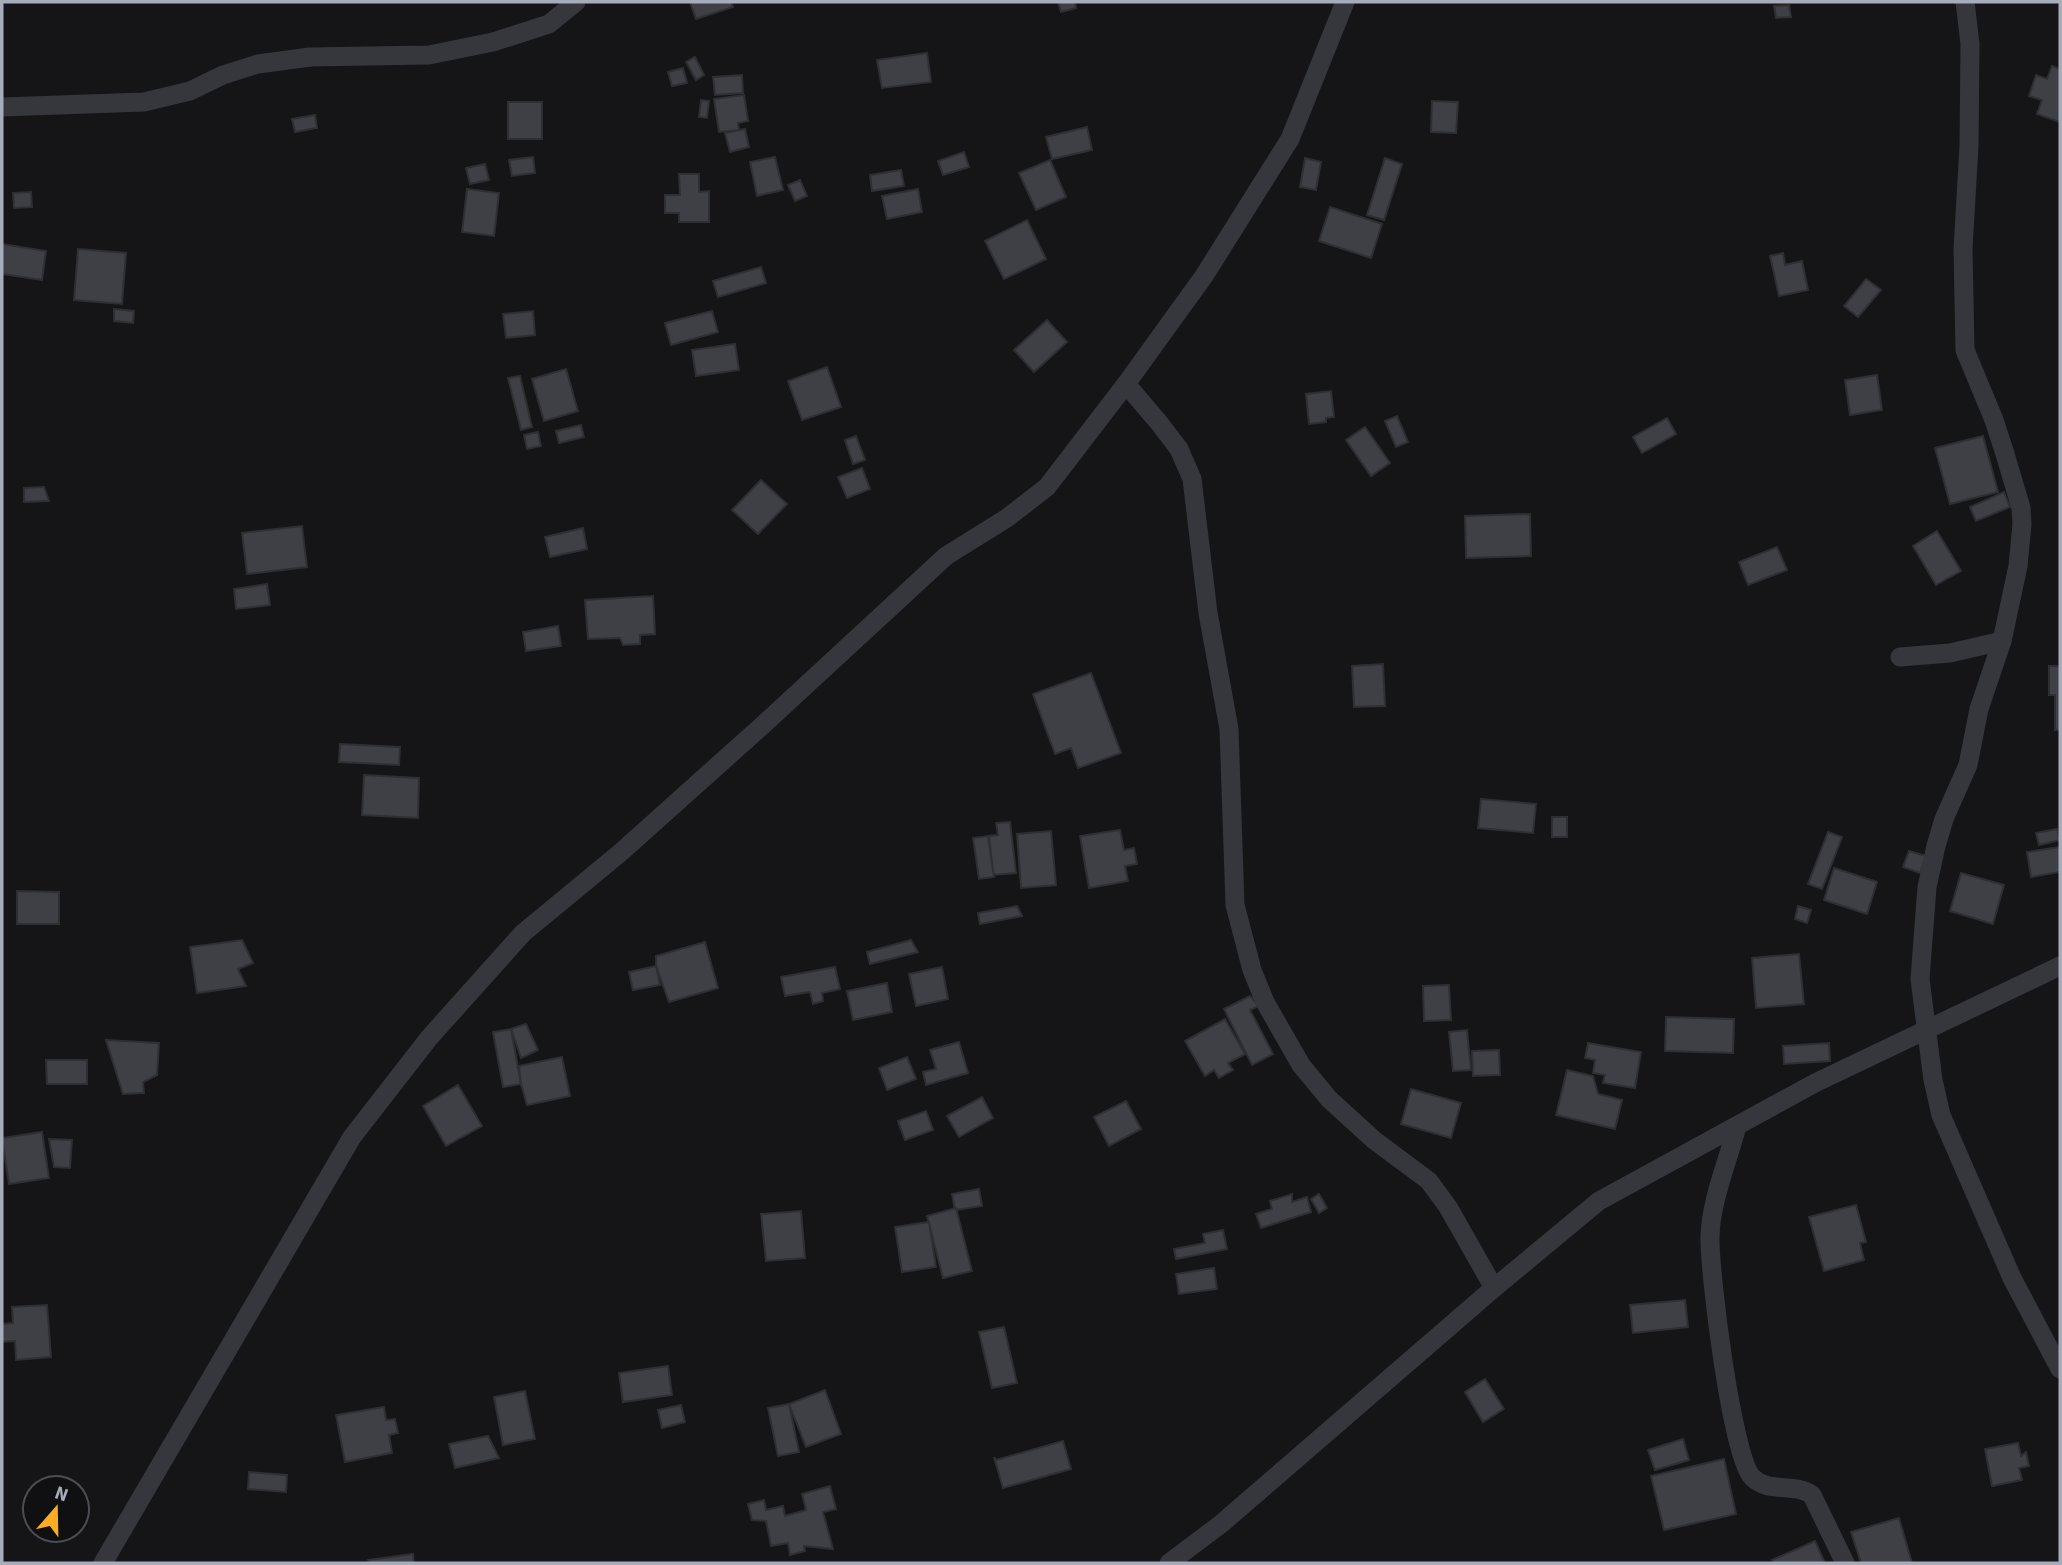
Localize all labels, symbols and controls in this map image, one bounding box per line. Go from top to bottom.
north arrow [21,1474,91,1544]
text: N [51,1480,72,1509]

